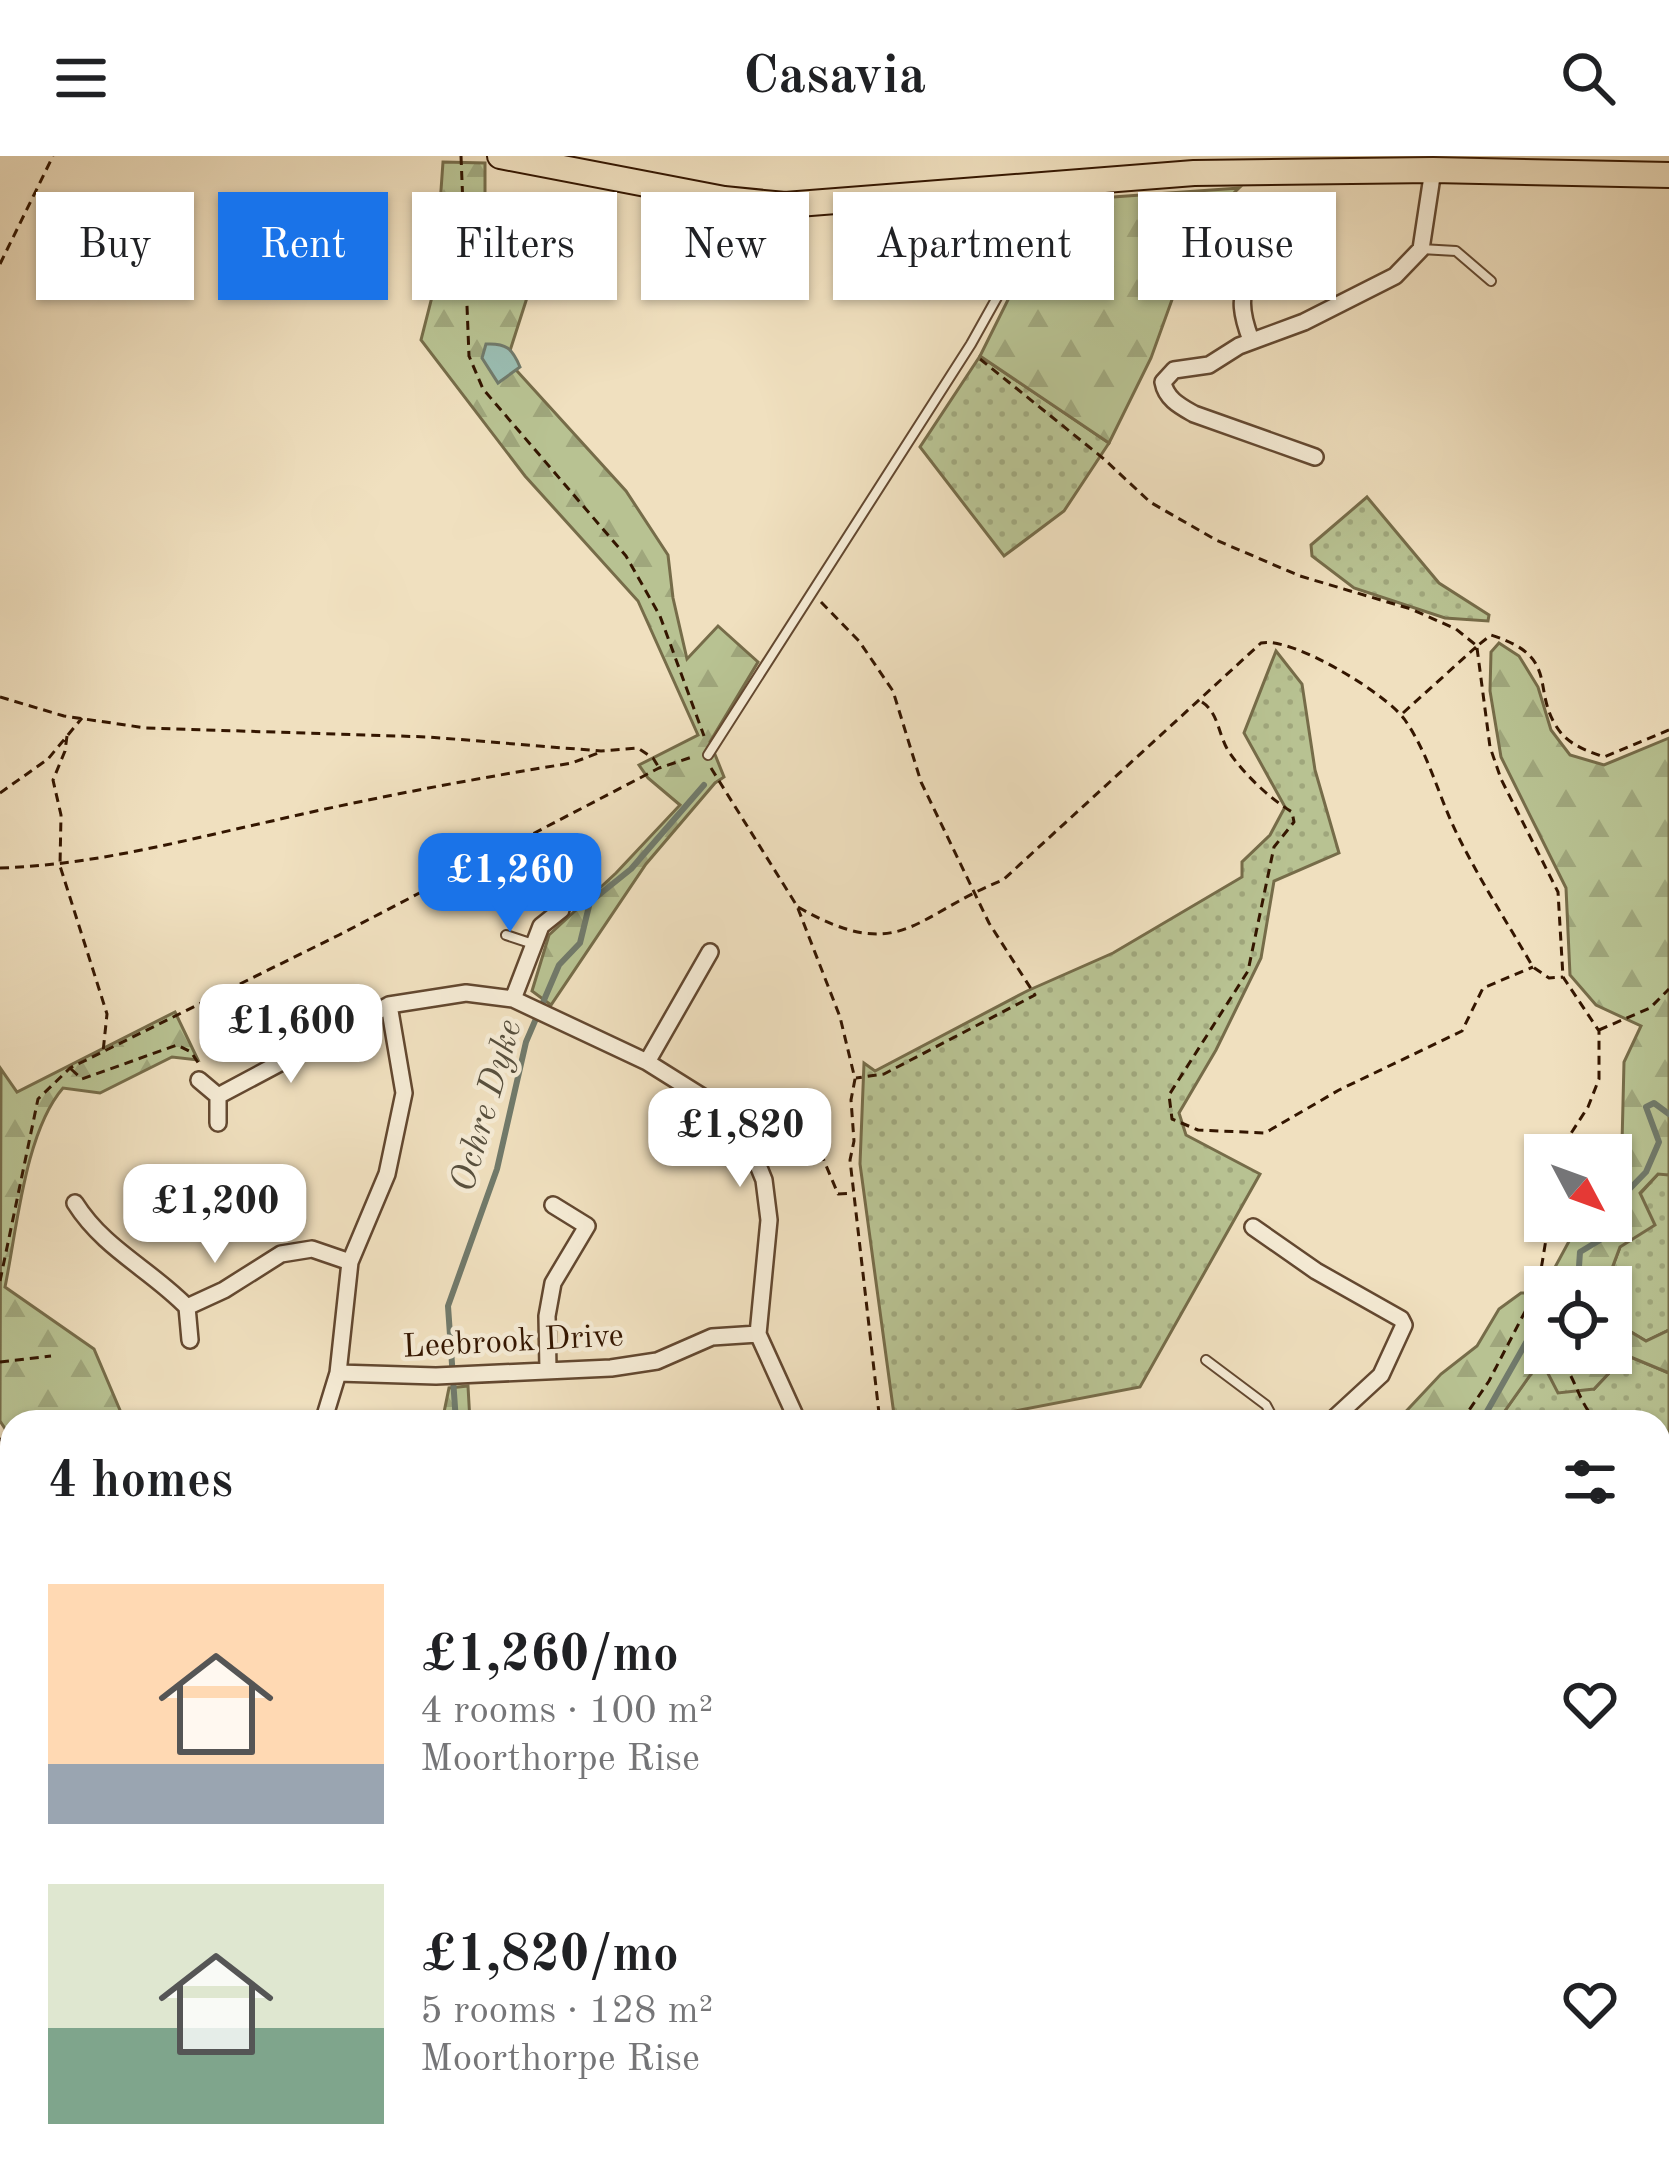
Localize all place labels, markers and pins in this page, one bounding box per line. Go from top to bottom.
pin: £1,260 [412,833,608,935]
pin: £1,600 [193,984,389,1086]
pin: £1,820 [642,1088,838,1190]
pin: £1,200 [117,1164,313,1266]

